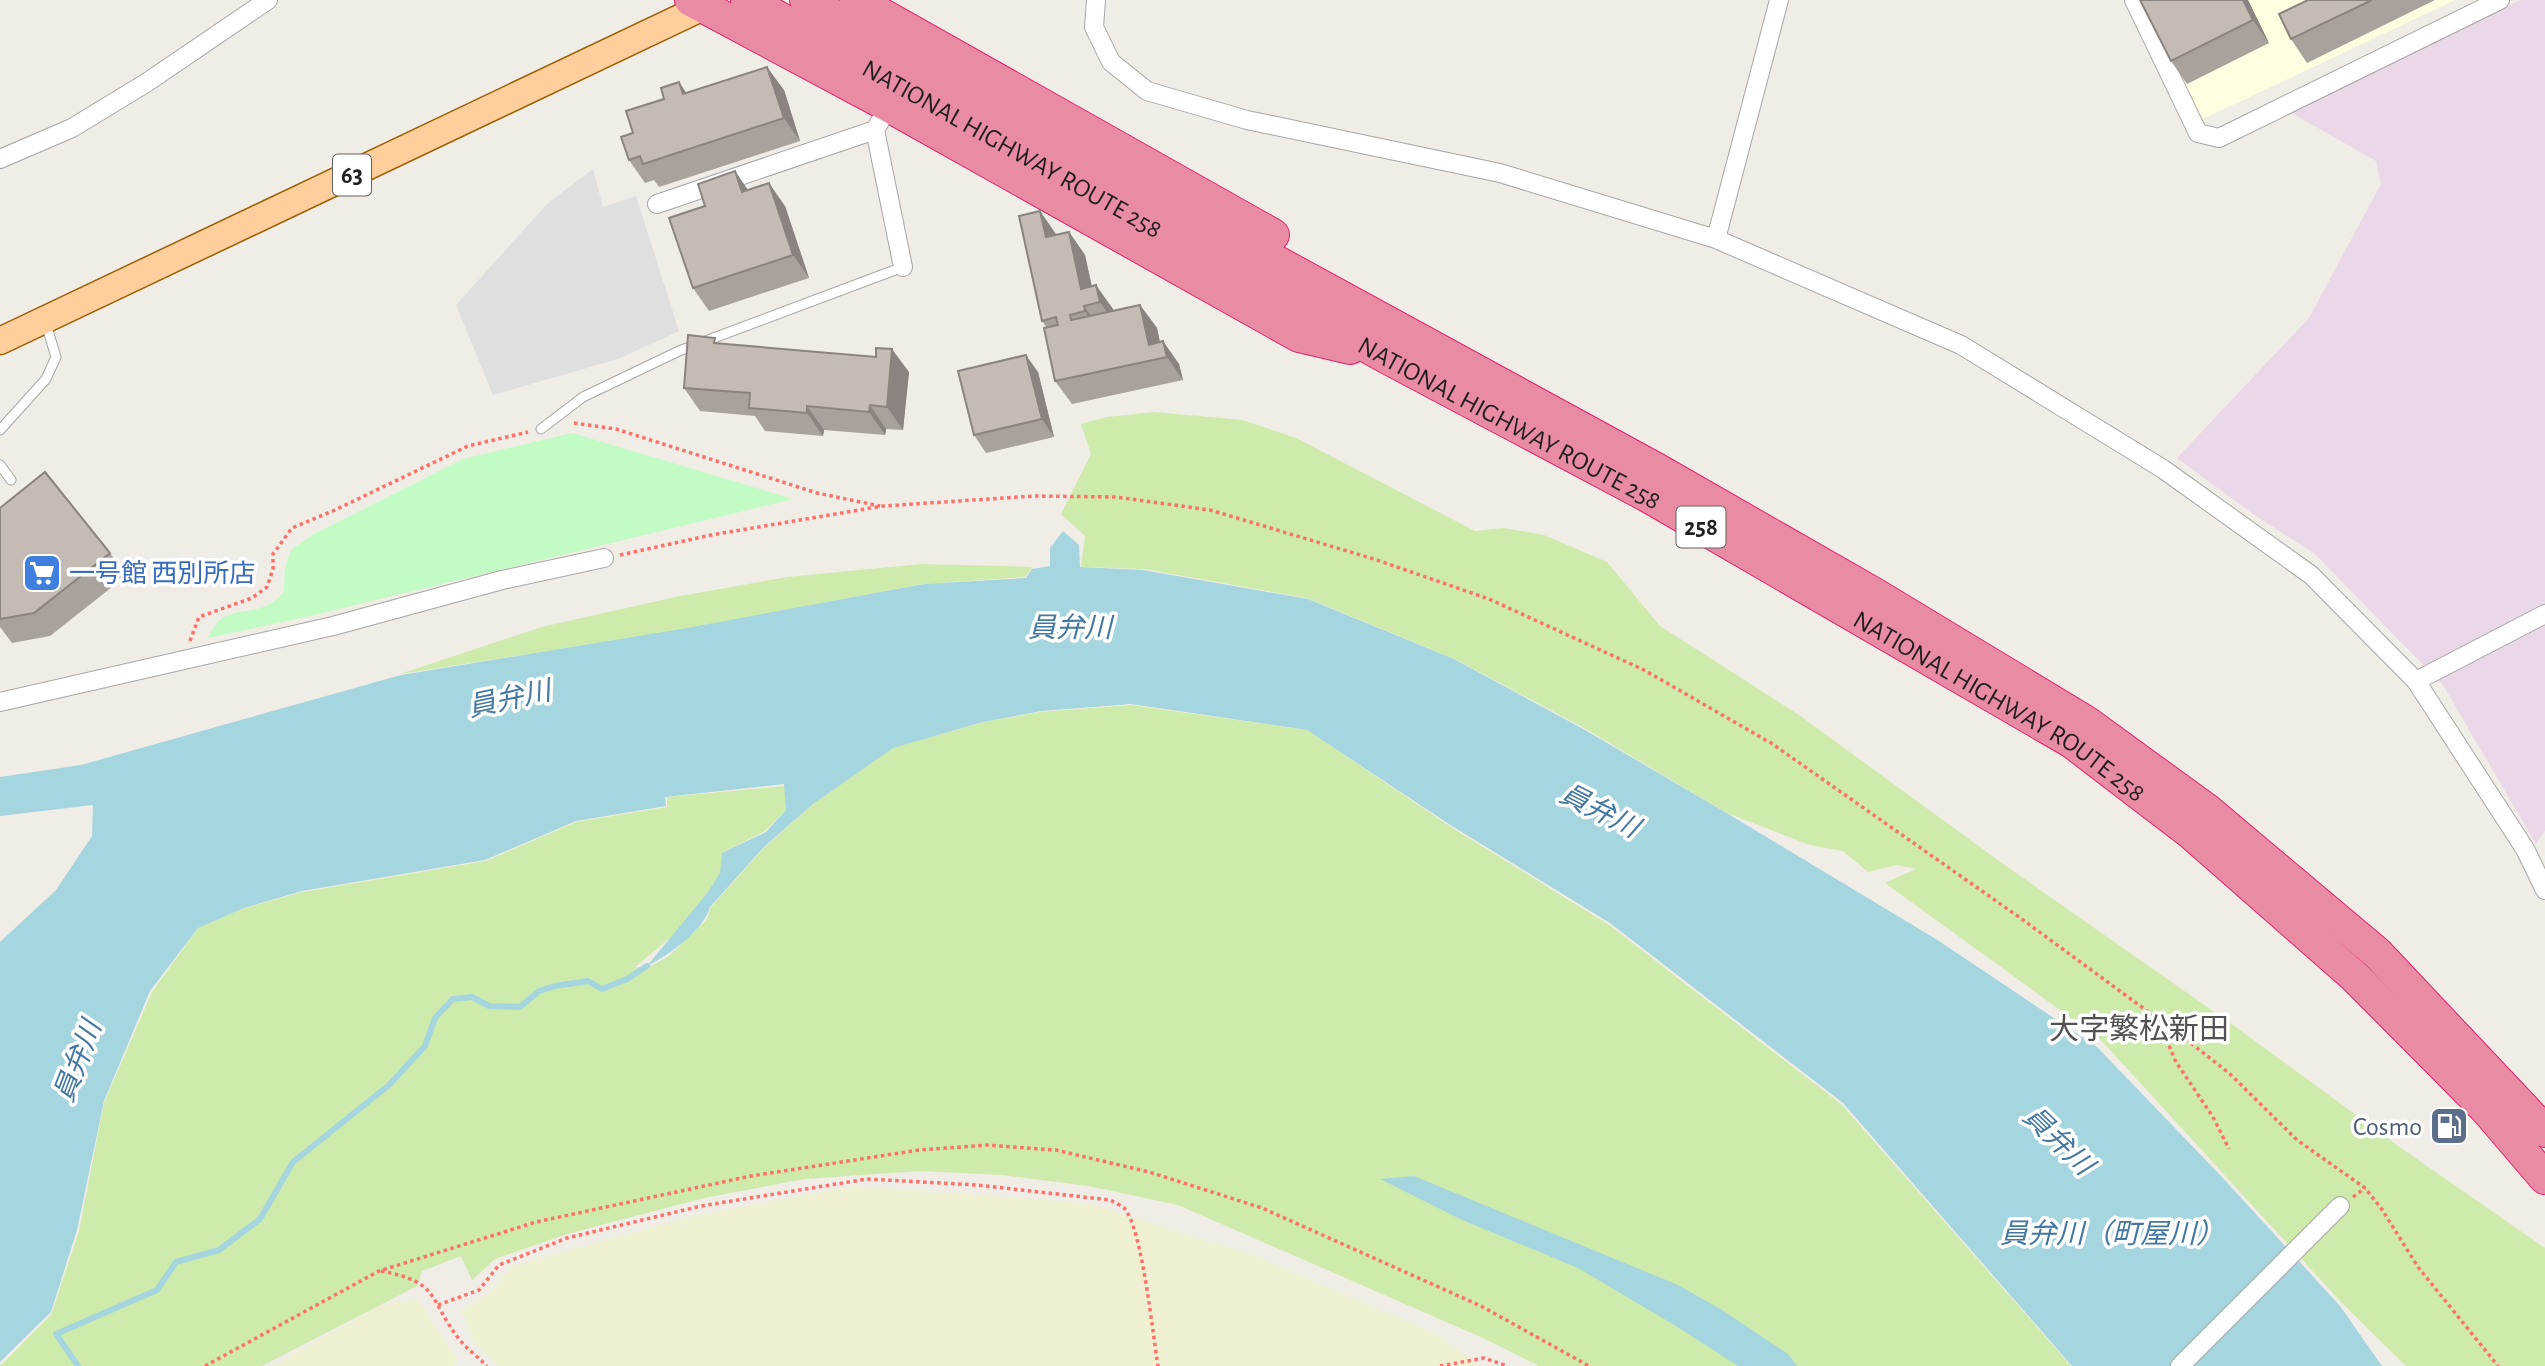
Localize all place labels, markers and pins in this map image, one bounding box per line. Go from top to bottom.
supermarket icon: 一号館 西別所店 [21,552,63,594]
place label: 一号館 西別所店 [69,560,255,587]
fuel station icon: Cosmo [2428,1105,2470,1147]
place label: Cosmo [2353,1114,2422,1140]

